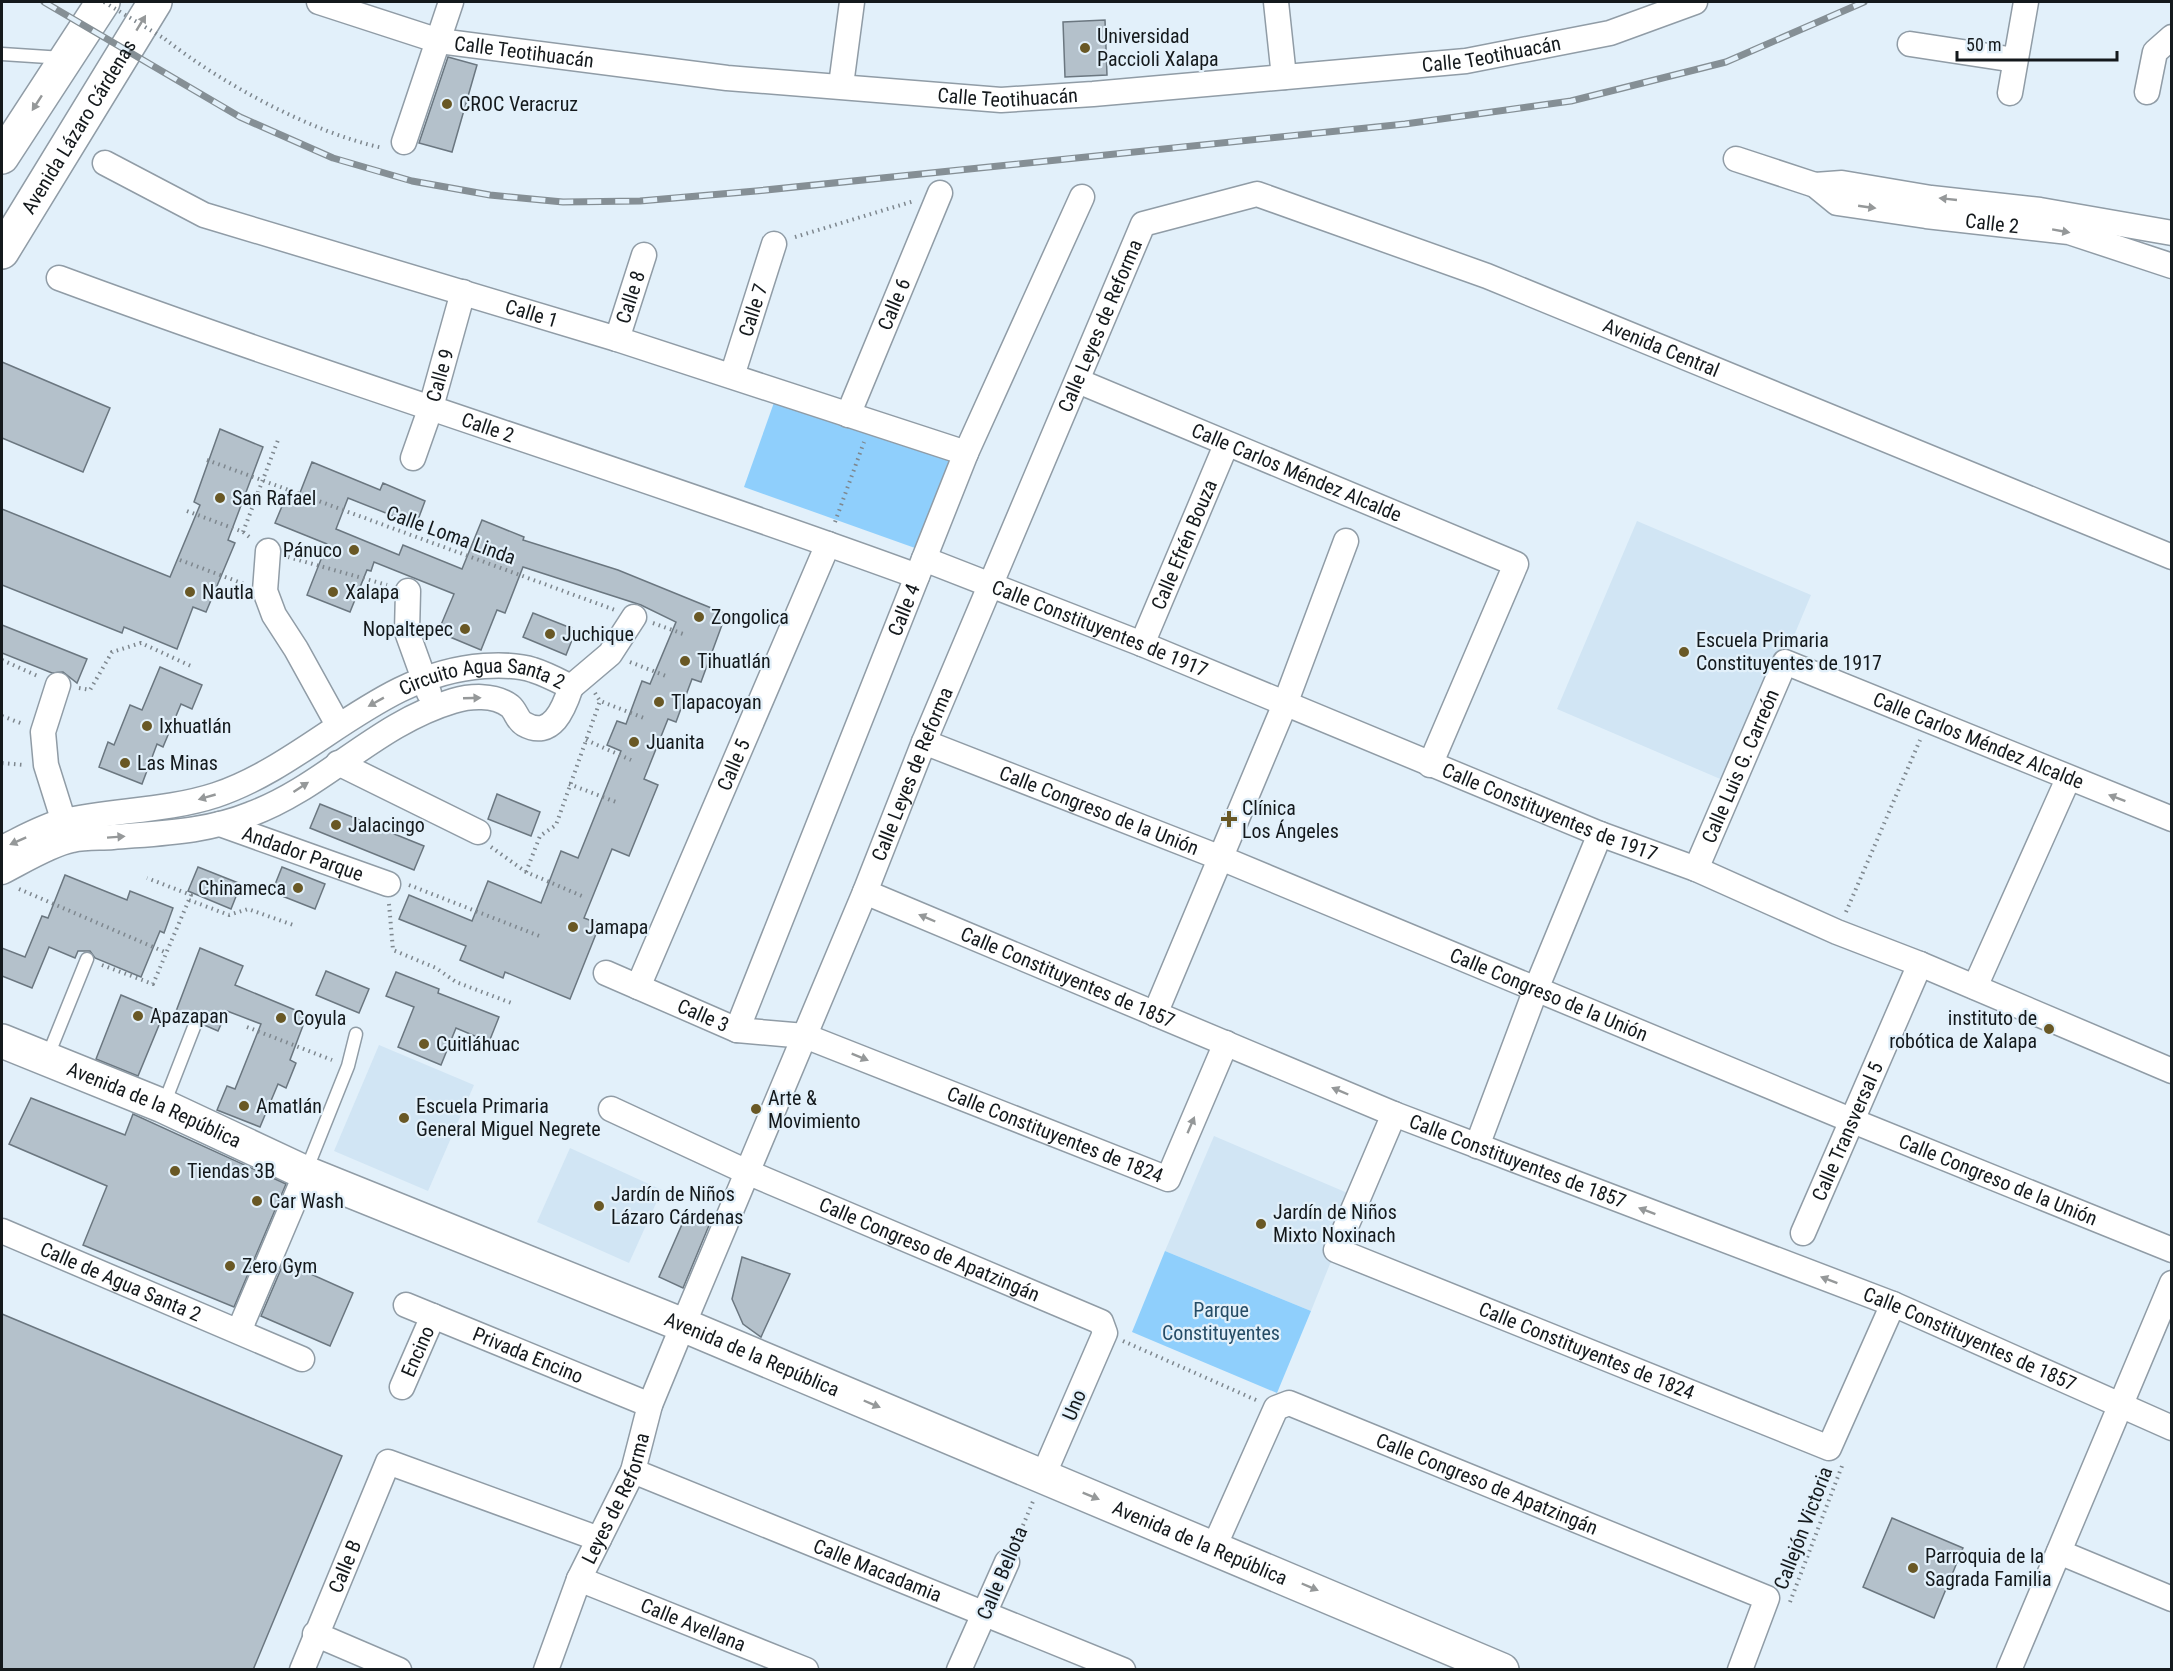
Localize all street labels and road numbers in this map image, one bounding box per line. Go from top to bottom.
street label: Calle Teotihuacán [453,31,595,73]
street label: Calle Teotihuacán [1421,31,1563,77]
street label: Avenida Lázaro Cárdenas [16,35,141,218]
street label: Calle Teotihuacán [937,83,1078,112]
street label: Calle 2 [1964,208,2020,238]
street label: Calle Leyes de Reforma [1053,236,1147,416]
street label: Calle 8 [611,268,650,326]
street label: Calle 6 [873,275,915,334]
street label: Calle 7 [733,281,773,340]
street label: Calle 1 [502,294,561,333]
street label: Avenida Central [1600,313,1723,382]
street label: Calle 9 [421,346,459,405]
street label: Calle 2 [458,407,517,447]
street label: Calle Carlos Méndez Alcalde [1188,418,1405,527]
street label: Calle Efrén Bouza [1146,476,1222,613]
street label: Calle Loma Linda [383,500,519,570]
street label: Calle Constituyentes de 1917 [989,575,1211,682]
street label: Calle 4 [883,580,925,639]
street label: Circuito Agua Santa 2 [396,679,566,705]
street label: Calle Leyes de Reforma [866,683,958,864]
street label: Calle Luis G. Carreón [1697,686,1784,847]
street label: Calle Carlos Méndez Alcalde [1870,687,2087,794]
street label: Calle 5 [712,735,755,794]
street label: Calle Constituyentes de 1917 [1438,758,1661,866]
street label: Calle Congreso de la Unión [996,761,1202,860]
street label: Andador Parque [239,821,367,886]
street label: Calle Constituyentes de 1857 [957,922,1179,1033]
street label: Calle Congreso de la Unión [1446,943,1651,1046]
street label: Calle 3 [674,994,733,1037]
street label: Avenida de la República [64,1057,245,1153]
street label: Calle Transversal 5 [1807,1058,1888,1204]
street label: Calle Constituyentes de 1824 [944,1081,1167,1188]
street label: Calle Constituyentes de 1857 [1406,1109,1629,1213]
street label: Calle Congreso de la Unión [1895,1129,2101,1231]
street label: Calle Congreso de Apatzingán [816,1192,1043,1307]
street label: Calle de Agua Santa 2 [36,1237,205,1327]
street label: Calle Constituyentes de 1857 [1860,1282,2080,1396]
street label: Calle Constituyentes de 1824 [1475,1297,1698,1405]
street label: Avenida de la República [661,1307,843,1402]
street label: Encino [396,1322,439,1380]
street label: Privada Encino [469,1322,587,1388]
street label: Uno [1057,1386,1091,1424]
street label: Calle Congreso de Apatzingán [1373,1428,1601,1540]
street label: Leyes de Reforma [577,1430,654,1568]
street label: Callejón Victoria [1769,1463,1837,1593]
street label: Avenida de la República [1109,1495,1291,1590]
street label: Calle Bellota [972,1523,1032,1623]
street label: Calle Macadamia [810,1534,945,1607]
street label: Calle B [323,1536,366,1597]
street label: Calle Avellana [637,1593,749,1657]

